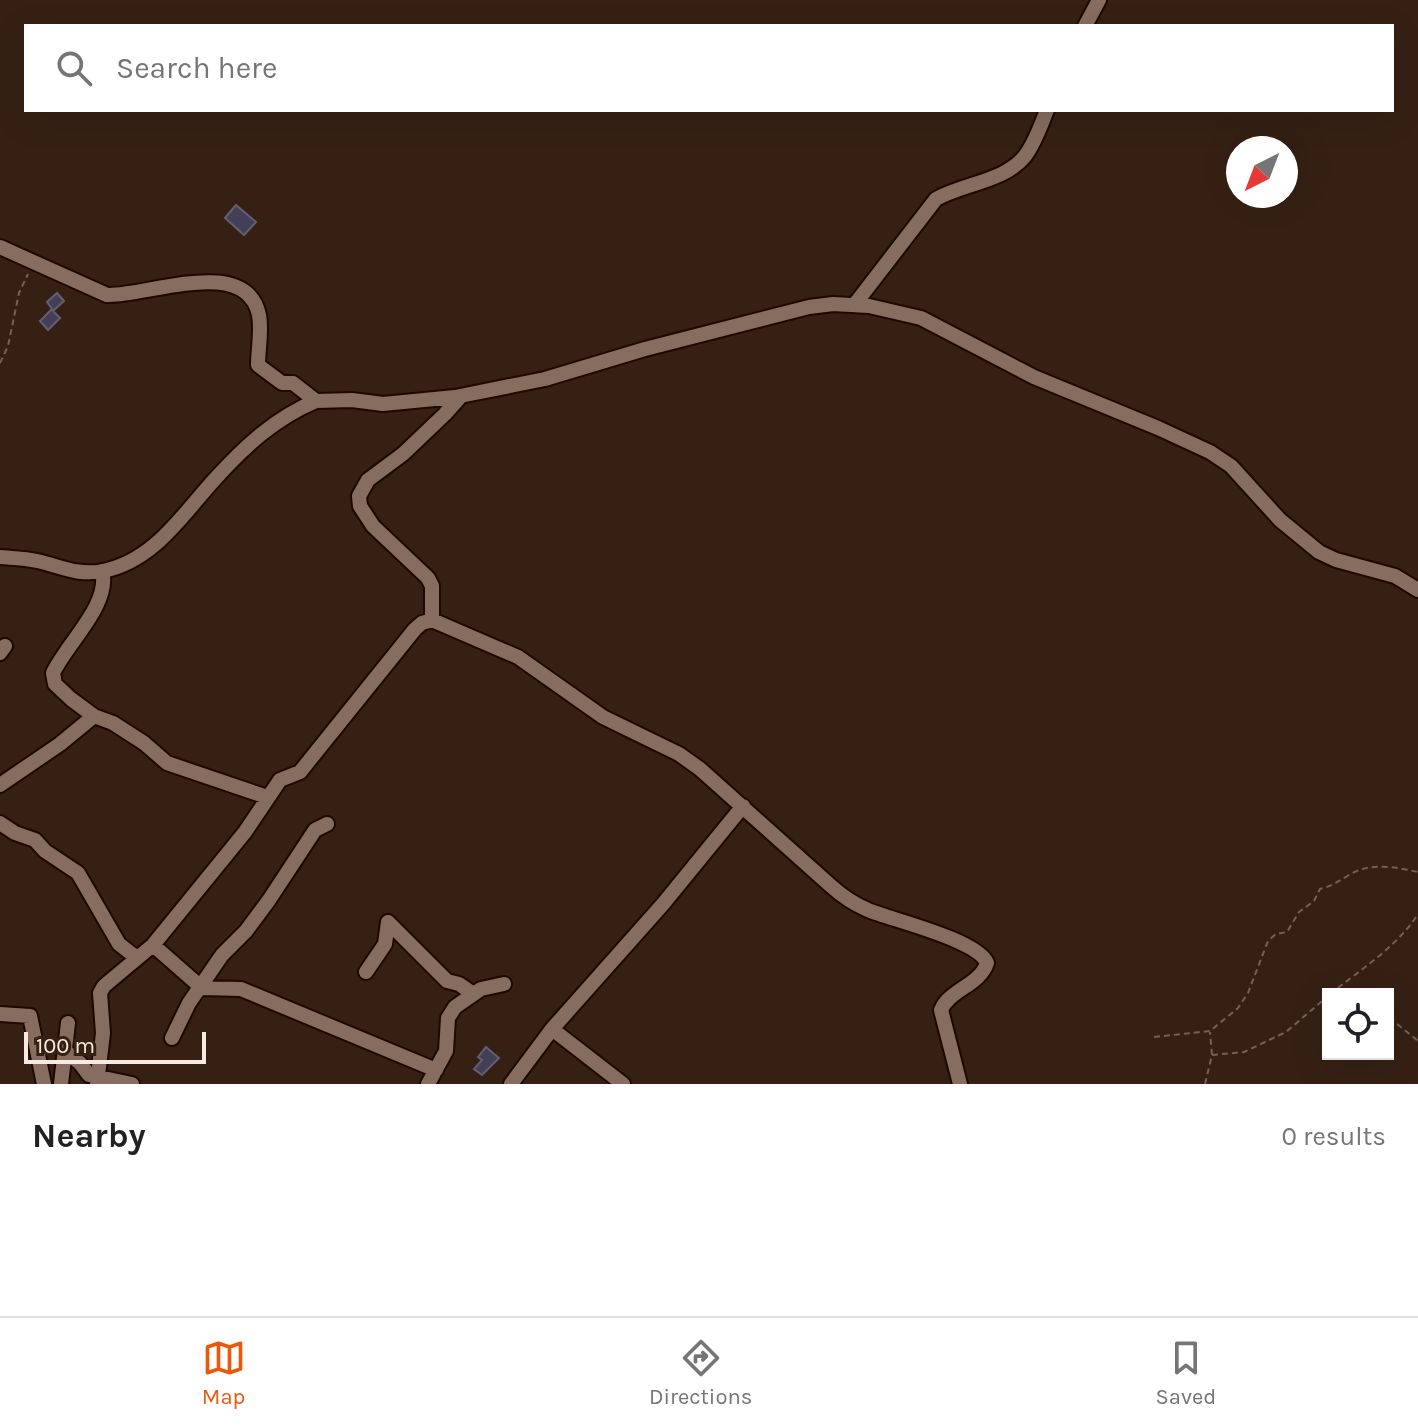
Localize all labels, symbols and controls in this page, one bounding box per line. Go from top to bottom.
search box [24,24,1394,112]
icon: search [52,46,96,90]
text: Search here [116,50,277,86]
north arrow [1226,136,1298,208]
map controls [1322,988,1394,1060]
button: locate [1322,988,1394,1060]
scale bar [24,1028,206,1064]
text: 100 m [36,1033,95,1059]
text: Nearby [32,1116,146,1156]
text: 0 results [1282,1121,1386,1152]
tab: Map [202,1336,246,1410]
tab: Directions [649,1336,752,1410]
tab: Saved [1156,1336,1216,1410]

